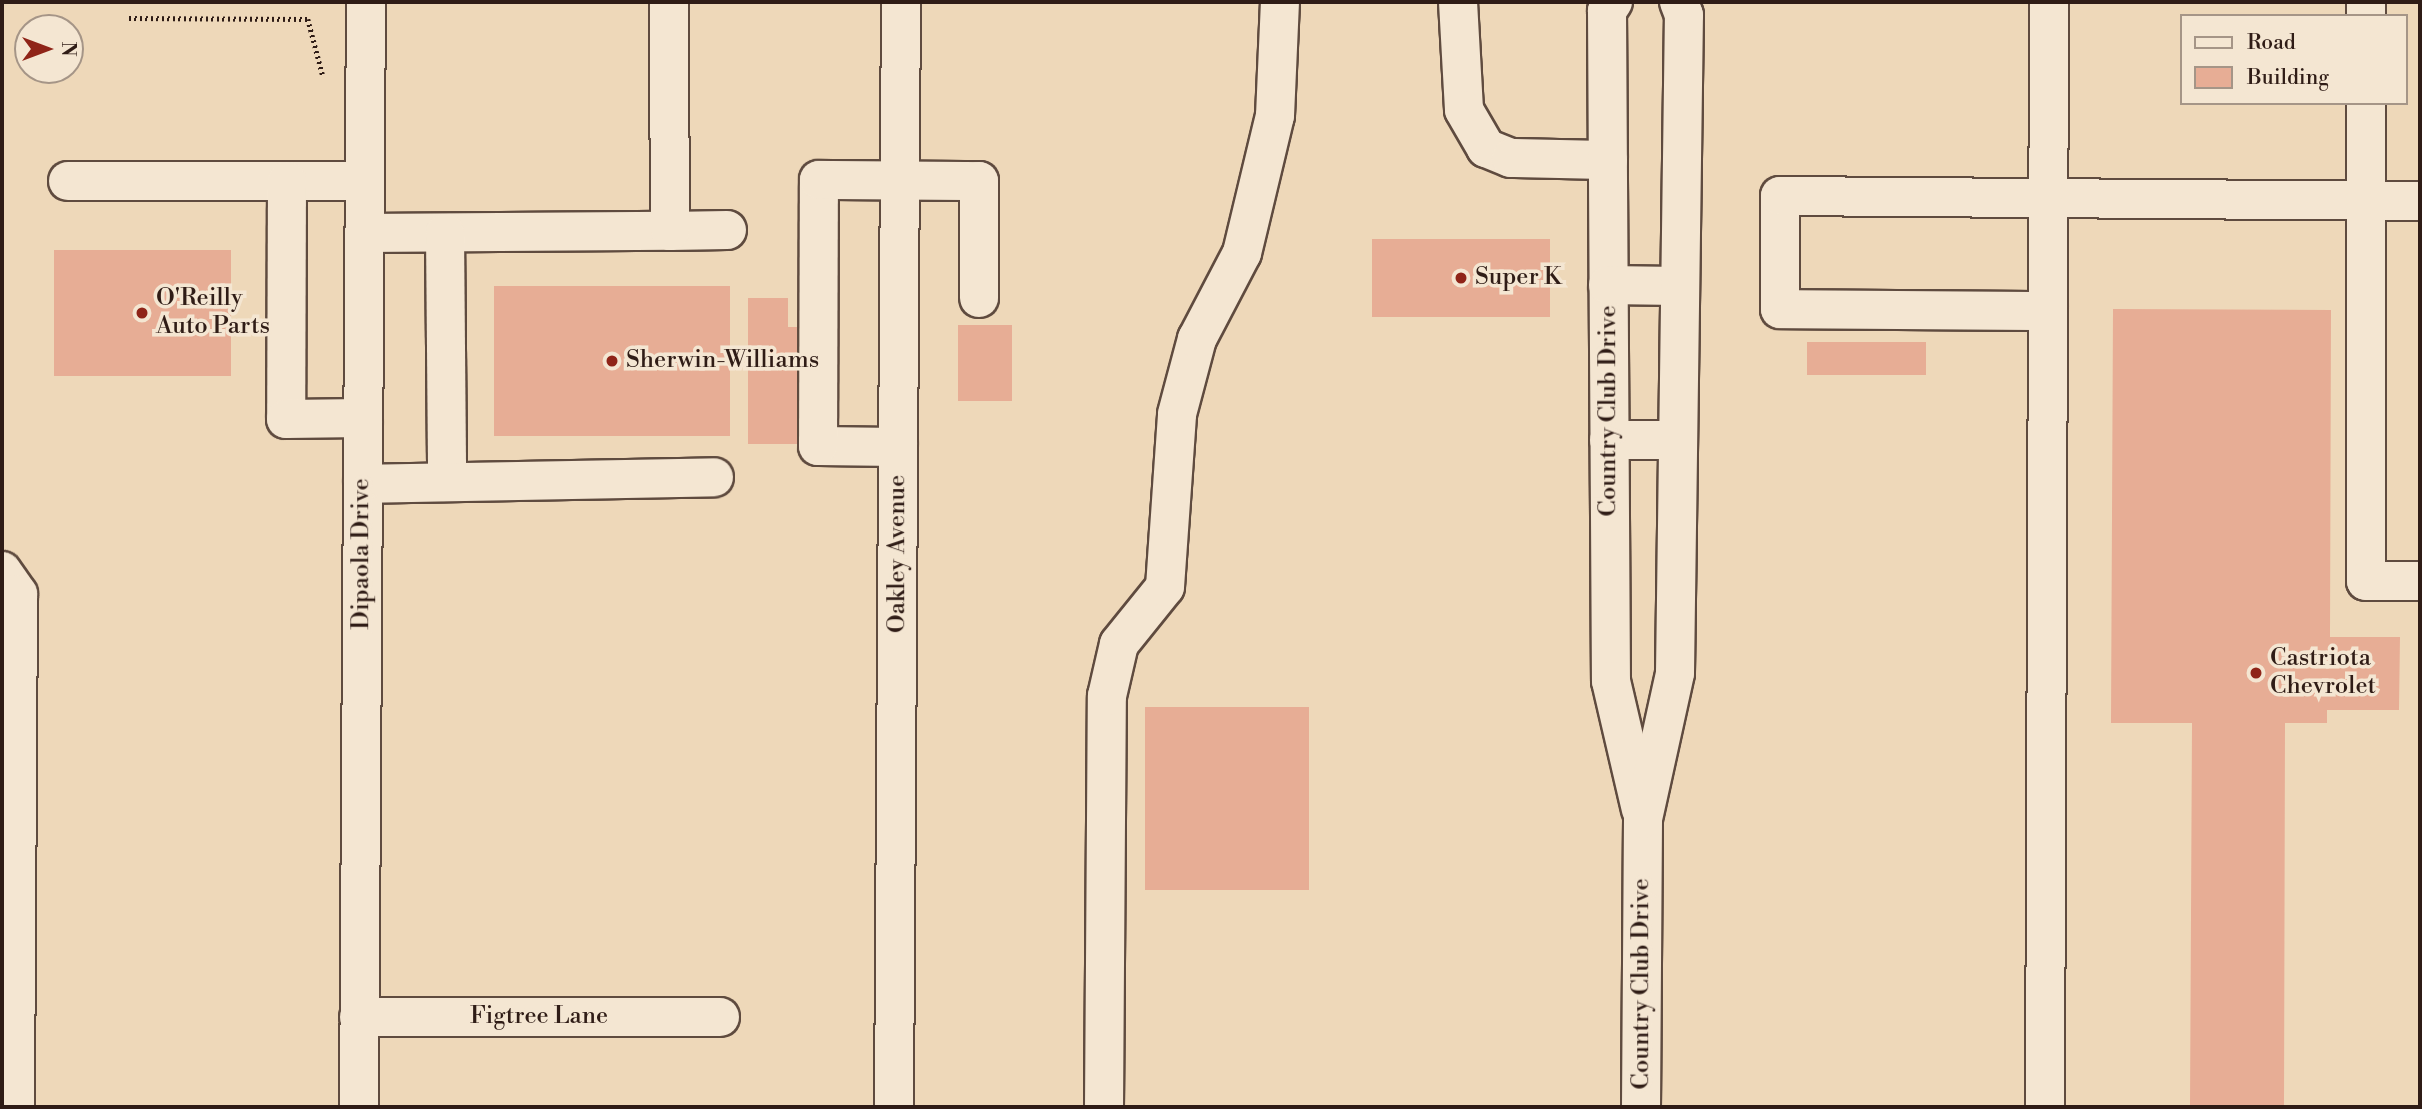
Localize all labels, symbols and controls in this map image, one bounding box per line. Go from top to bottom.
north arrow [14,14,84,84]
legend [2180,14,2408,105]
text: Road [2247,30,2296,56]
text: N [56,41,80,57]
text: Building [2247,65,2329,91]
place label: Super K [1475,264,1561,292]
marker: Super K [1453,270,1469,286]
place label: O'Reilly Auto Parts [156,285,270,341]
marker: O'Reilly Auto Parts [134,305,150,321]
street label: Country Club Drive [1595,305,1623,517]
place label: Sherwin-Williams [626,347,819,375]
marker: Sherwin-Williams [604,353,620,369]
street label: Oakley Avenue [884,475,912,633]
street label: Dipaola Drive [348,478,376,630]
place label: Castriota Chevrolet [2270,645,2376,701]
marker: Castriota Chevrolet [2248,665,2264,681]
street label: Country Club Drive [1628,878,1656,1090]
street label: Figtree Lane [470,1003,608,1031]

